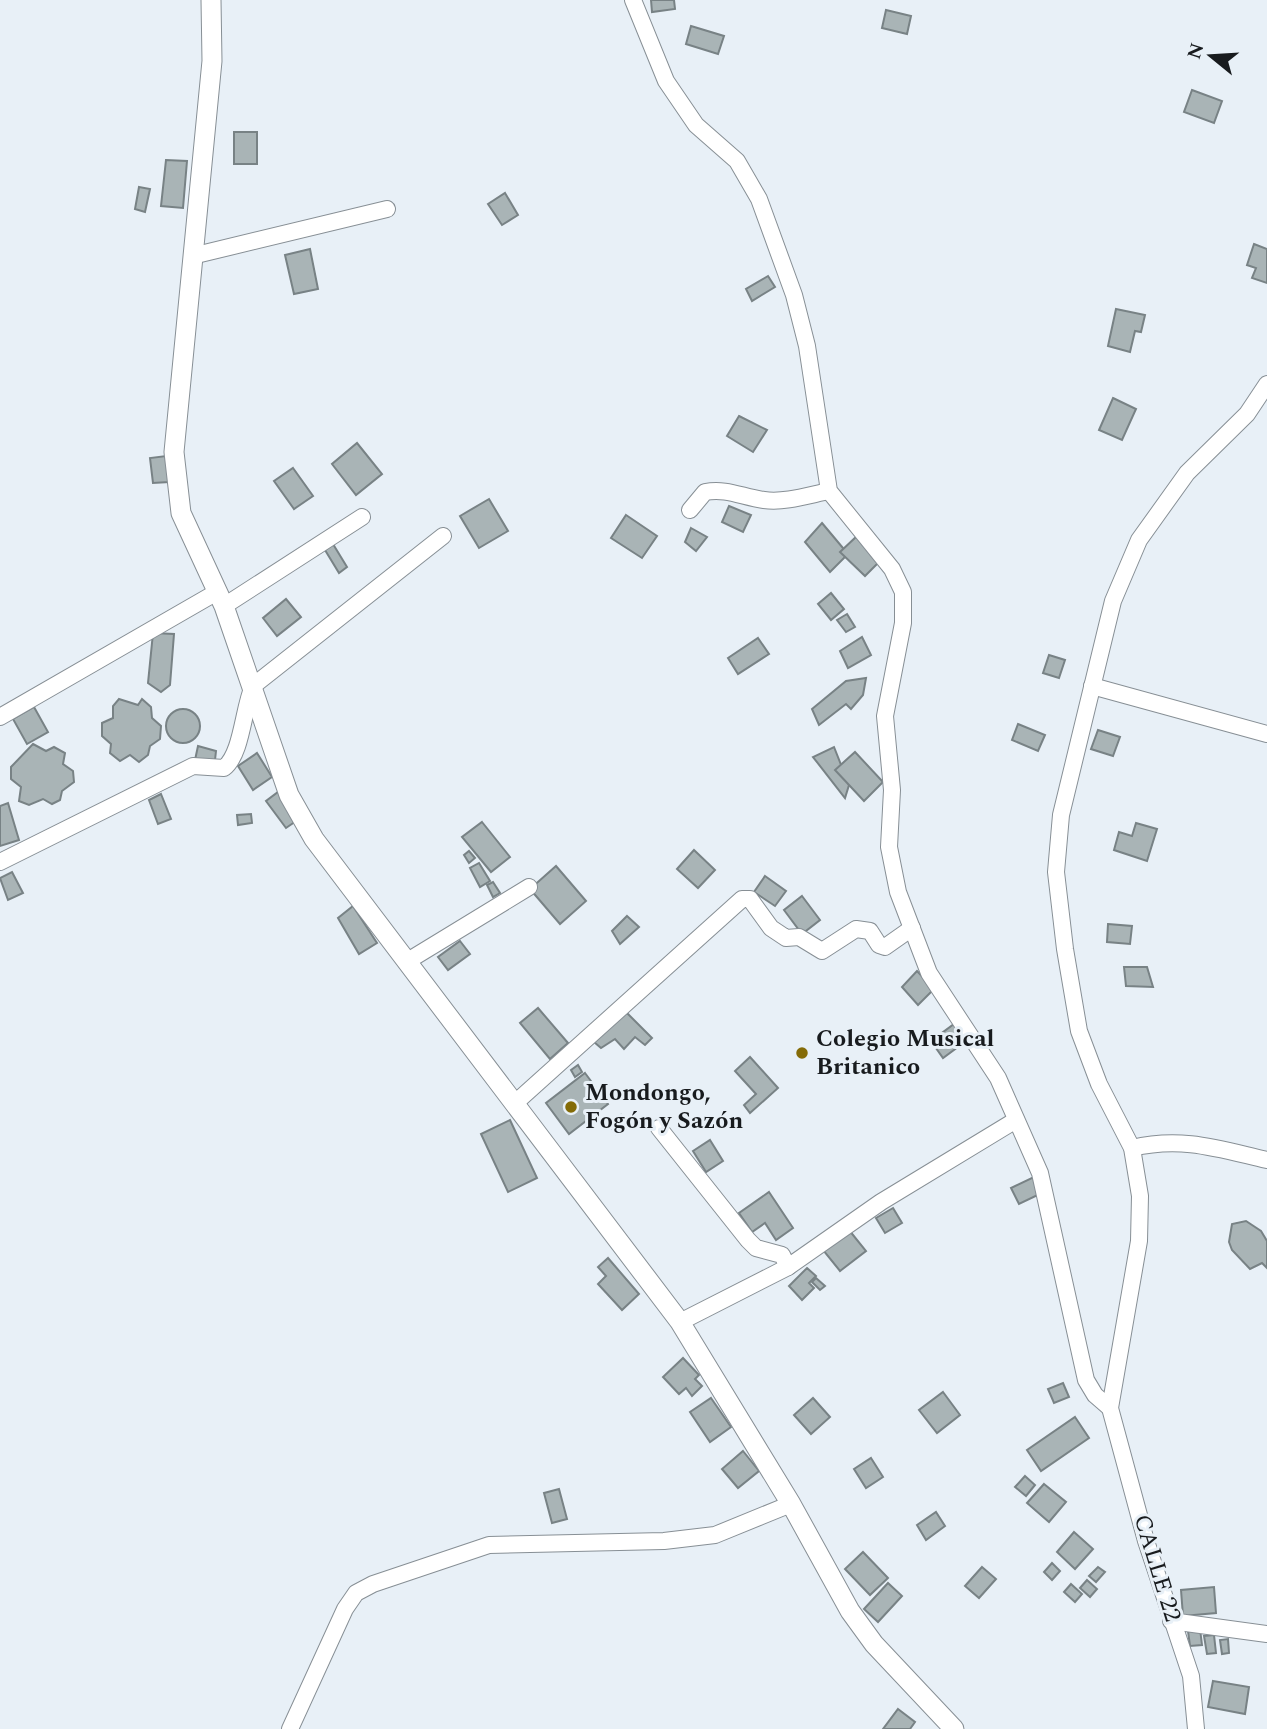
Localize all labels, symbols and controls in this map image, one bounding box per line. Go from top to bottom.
north arrow [1176,21,1246,91]
text: N [1180,39,1212,63]
place label: Colegio Musical Britanico [816,1021,994,1085]
marker: Colegio Musical Britanico [794,1045,810,1061]
place label: Mondongo, Fogón y Sazón [585,1075,743,1139]
marker: Mondongo, Fogón y Sazón [563,1099,579,1115]
street label: CALLE 22 [1124,1510,1190,1626]

